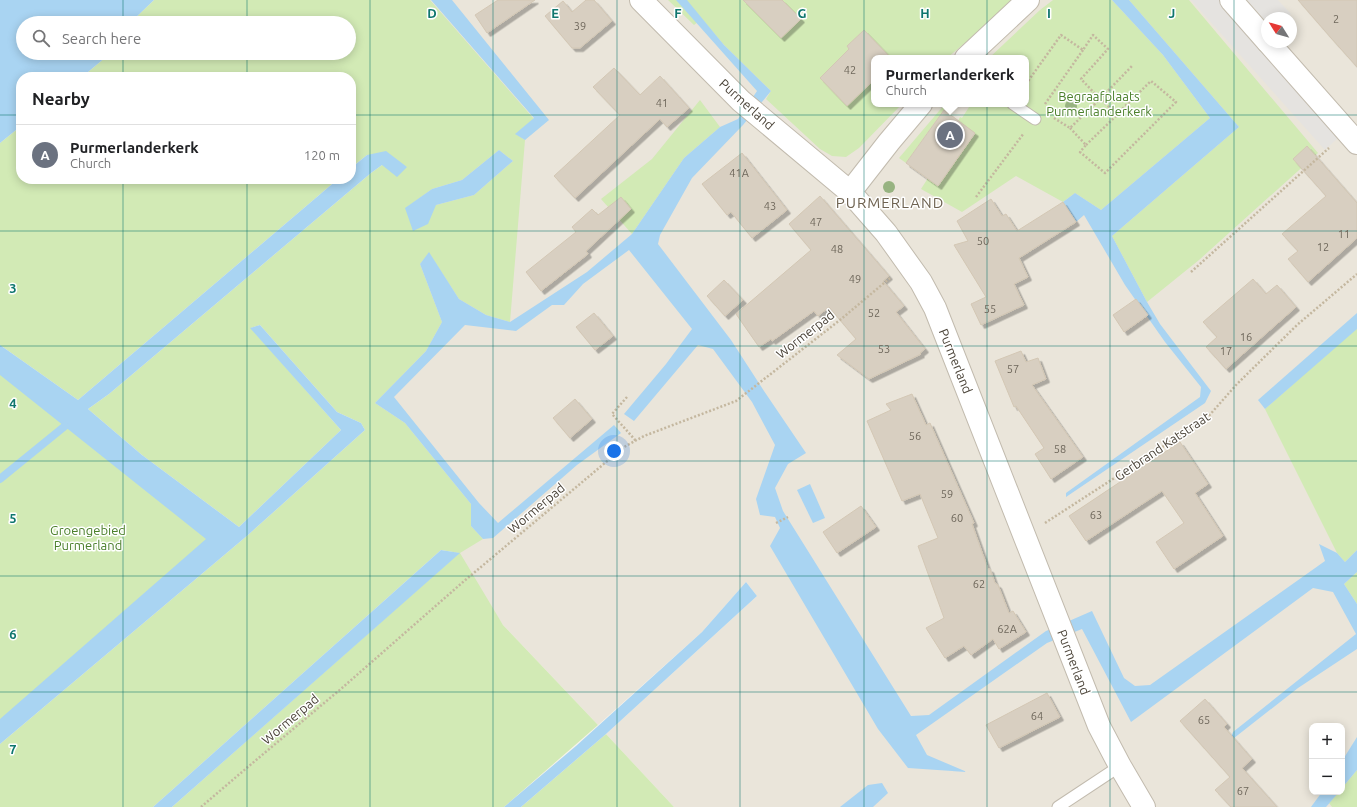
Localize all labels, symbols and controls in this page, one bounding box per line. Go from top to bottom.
text: D [427,6,437,20]
text: E [551,6,559,20]
text: F [674,6,682,20]
text: G [798,6,807,20]
text: H [920,6,930,20]
text: I [1047,6,1051,20]
text: J [1169,6,1175,20]
north arrow [1261,12,1297,48]
house number: 2 [1333,13,1339,25]
search box [16,16,356,60]
house number: 39 [574,20,586,32]
icon: search [30,27,52,49]
text: Search here [62,30,141,47]
popup [871,55,1029,107]
house number: 42 [844,64,856,76]
text: Purmerlanderkerk [886,66,1014,83]
street label: Purmerland [717,76,777,132]
text: Church [886,83,927,97]
text: Nearby [32,89,90,108]
park label: Begraafplaats Purmerlanderkerk [1046,89,1152,118]
house number: 41 [656,97,668,109]
pin: A [937,120,963,150]
text: Purmerlanderkerk [70,139,199,156]
text: A [40,148,50,162]
text: 120 m [304,148,340,162]
text: Church [70,156,111,170]
house number: 41A [729,167,750,179]
district label: PURMERLAND [836,194,944,211]
house number: 43 [764,200,776,212]
house number: 47 [810,216,822,228]
house number: 11 [1338,228,1350,240]
house number: 50 [977,235,989,247]
house number: 12 [1317,241,1329,253]
house number: 48 [831,243,843,255]
house number: 49 [849,273,861,285]
text: 3 [9,281,17,295]
house number: 55 [984,303,996,315]
street label: Wormerpad [773,307,837,361]
house number: 52 [868,307,880,319]
street label: Purmerland [937,327,975,395]
house number: 16 [1240,331,1252,343]
house number: 53 [878,343,890,355]
house number: 17 [1220,345,1232,357]
house number: 57 [1007,363,1019,375]
text: 4 [9,396,17,410]
street label: Gerbrand Katstraat [1112,409,1212,483]
house number: 56 [909,430,921,442]
your location [604,441,624,461]
house number: 58 [1054,443,1066,455]
street label: Wormerpad [505,480,567,536]
house number: 59 [941,488,953,500]
house number: 63 [1090,509,1102,521]
text: 5 [9,511,17,525]
house number: 60 [951,512,963,524]
park label: Groengebied Purmerland [50,523,126,552]
house number: 62 [973,578,985,590]
house number: 62A [997,623,1018,635]
text: 6 [9,627,17,641]
street label: Purmerland [1055,627,1093,697]
street label: Wormerpad [259,691,321,747]
house number: 64 [1031,710,1043,722]
house number: 65 [1198,714,1210,726]
map controls [1309,723,1345,795]
button: + [1309,723,1345,759]
text: 7 [9,742,17,756]
button: − [1309,759,1345,795]
house number: 67 [1237,785,1249,797]

